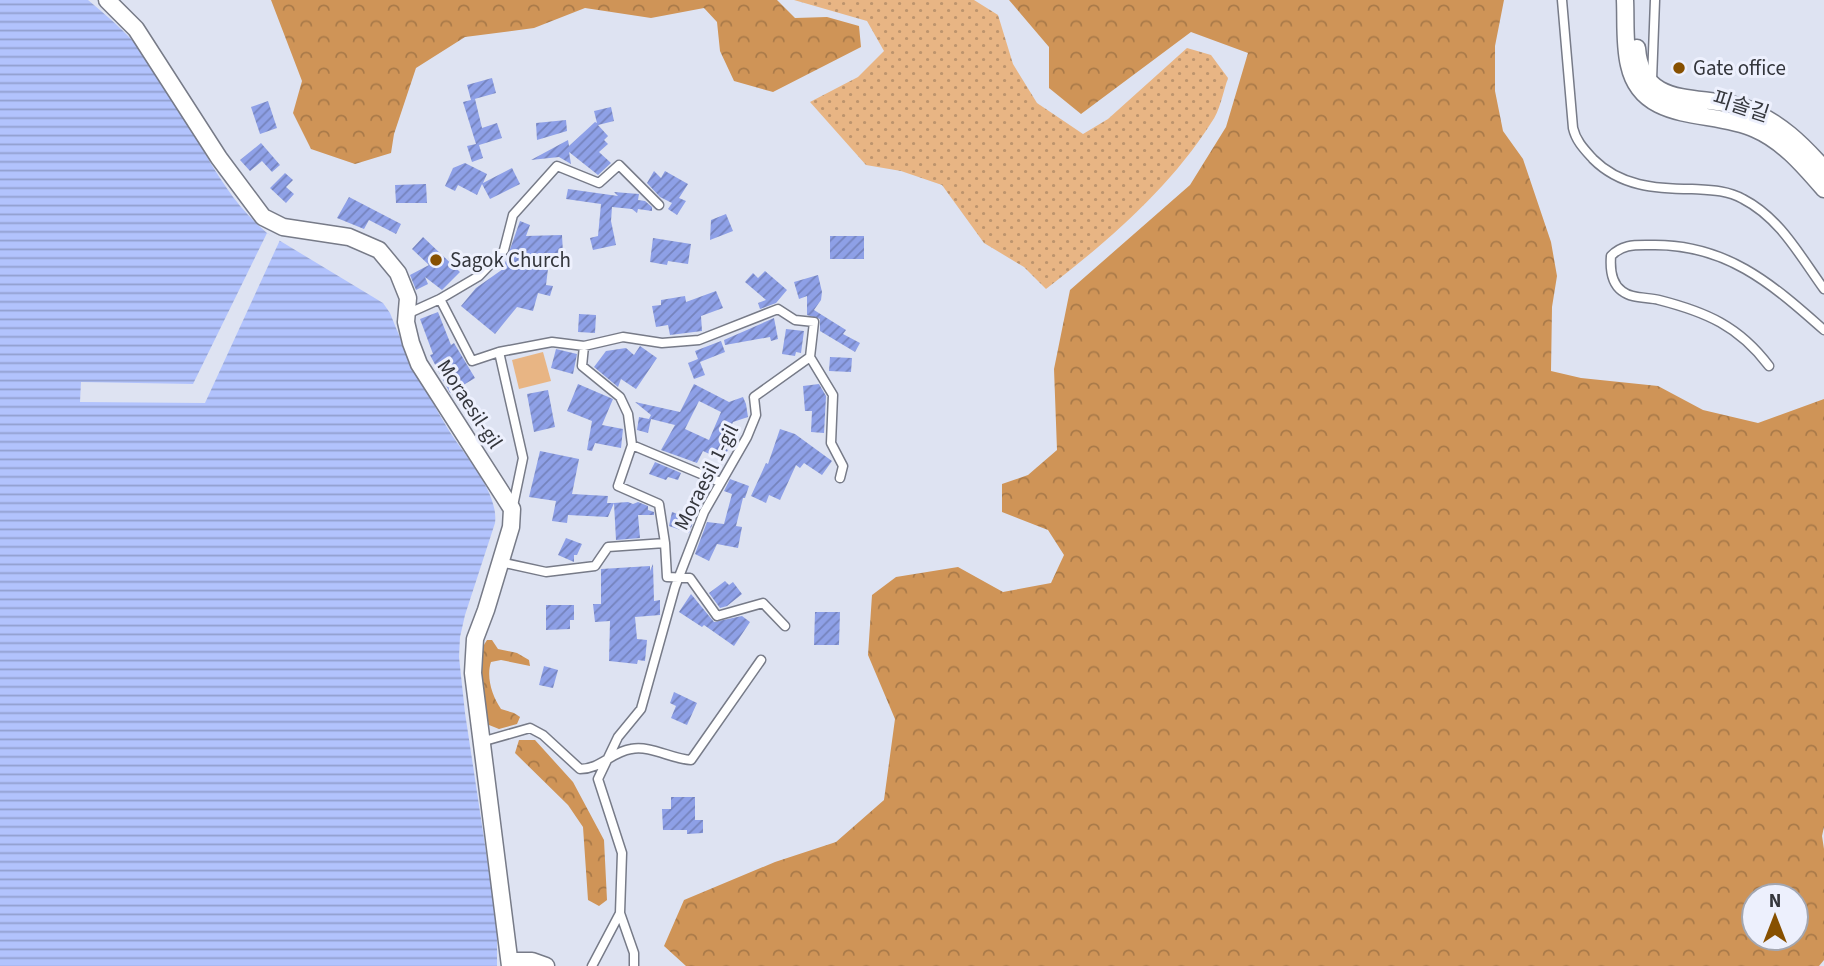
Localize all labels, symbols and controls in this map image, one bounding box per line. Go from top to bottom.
place label: Gate office [1693,53,1786,83]
marker: Gate office [1671,60,1687,76]
street label: 피솔길 [1709,83,1773,129]
place label: Sagok Church [450,245,571,275]
marker: Sagok Church [428,252,444,268]
street label: Moraesil-gil [430,353,510,455]
street label: Moraesil 1-gil [666,418,746,536]
north arrow [1740,882,1810,952]
text: N [1769,888,1781,915]

